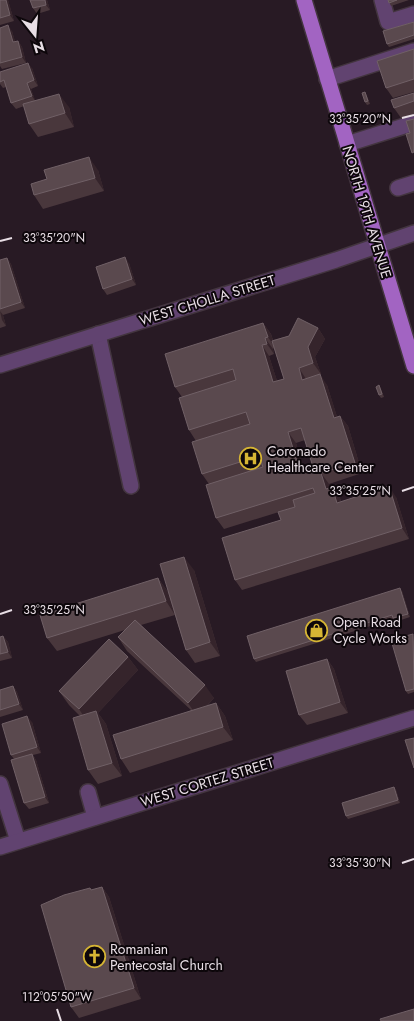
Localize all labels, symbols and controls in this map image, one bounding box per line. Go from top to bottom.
north arrow [10,10,60,60]
text: N [31,36,47,59]
text: 33°35'20"N [329,110,391,128]
street label: NORTH 19TH AVENUE [337,143,397,281]
text: 33°35'20"N [23,229,85,247]
street label: WEST CHOLLA STREET [137,270,278,330]
place label: Coronado Healthcare Center [267,441,374,477]
hospital icon: Coronado Healthcare Center [239,447,263,471]
text: 33°35'25"N [329,482,391,500]
text: 33°35'25"N [23,601,85,619]
place label: Open Road Cycle Works [333,612,407,648]
shop icon: Open Road Cycle Works [305,618,329,642]
street label: WEST CORTEZ STREET [138,752,277,812]
text: 33°35'30"N [329,854,391,872]
place label: Romanian Pentecostal Church [110,939,223,975]
church icon: Romanian Pentecostal Church [82,945,106,969]
text: 112°05'50"W [22,988,92,1006]

